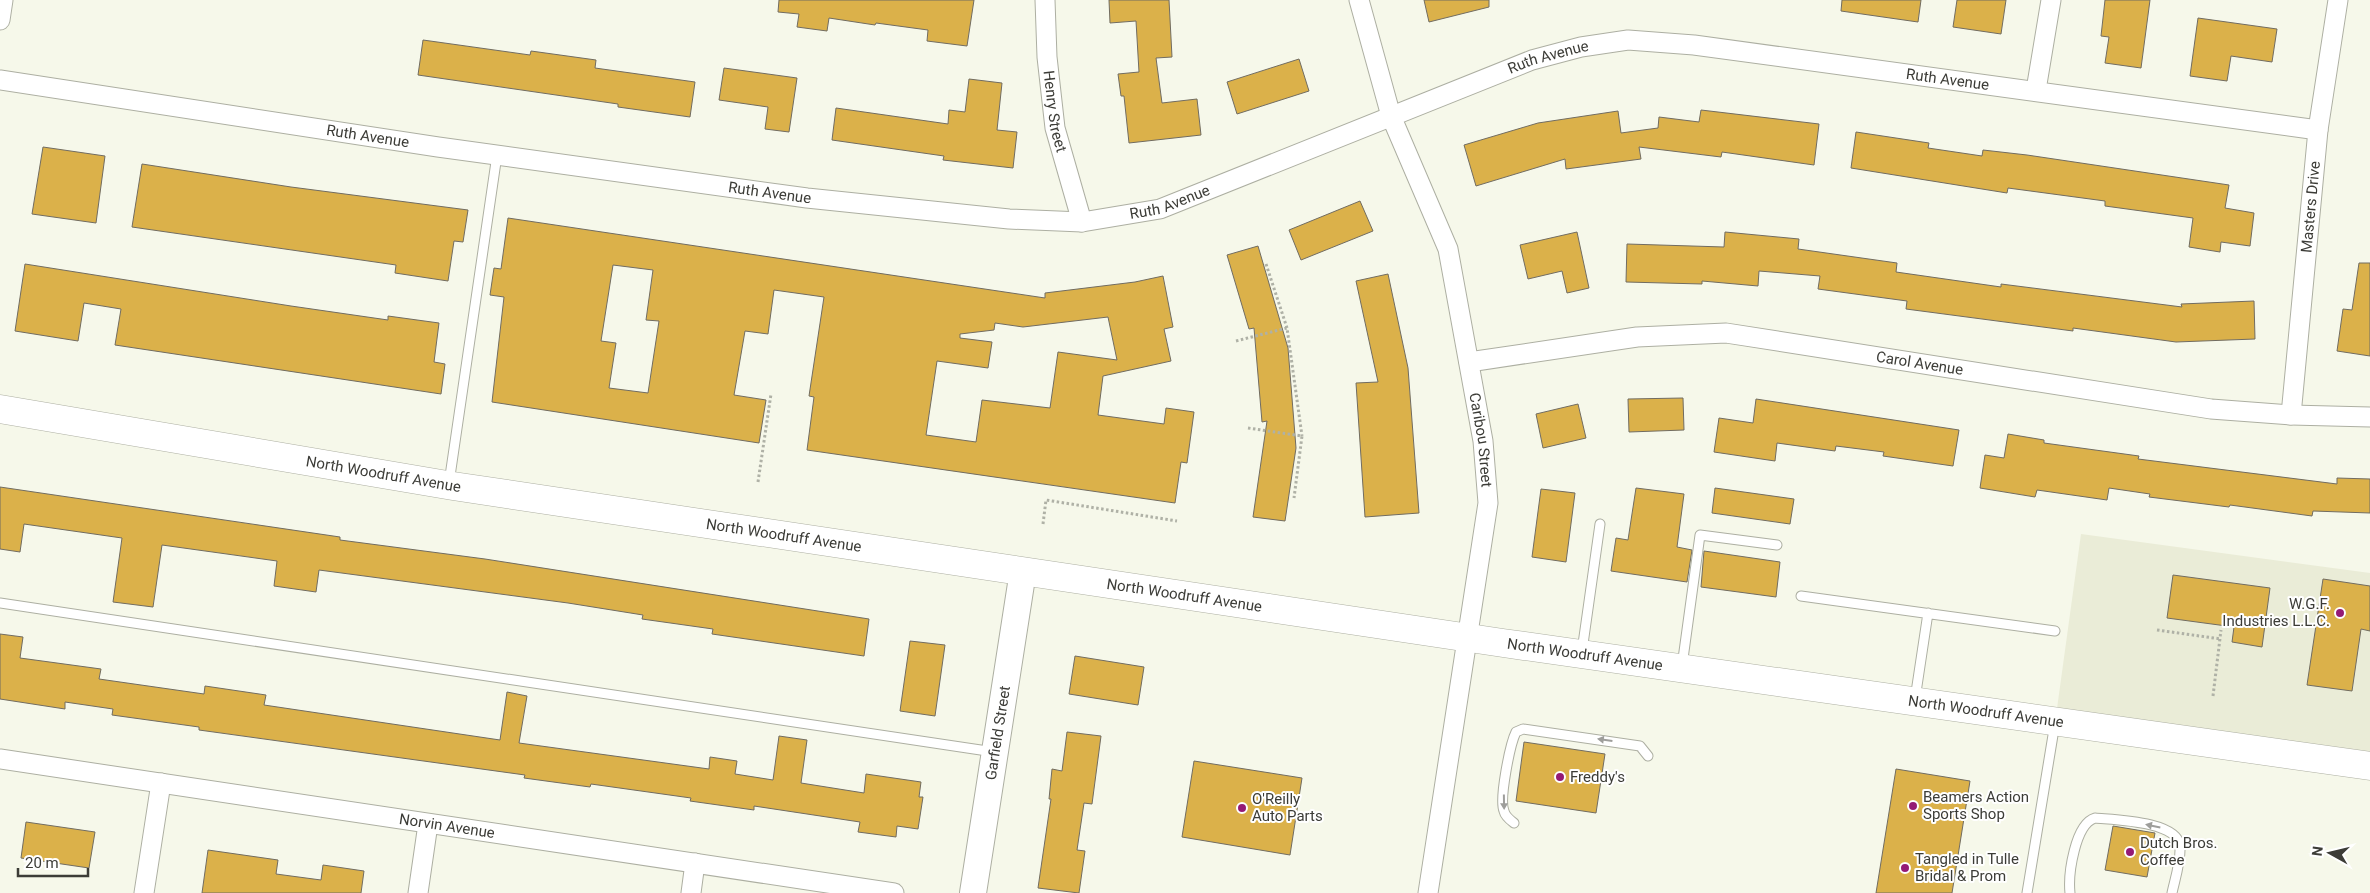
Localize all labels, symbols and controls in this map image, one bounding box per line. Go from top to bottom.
street label: Ruth Avenue [1505,37,1590,78]
street label: Ruth Avenue [1905,65,1990,94]
street label: Henry Street [1040,70,1071,154]
street label: Ruth Avenue [325,121,410,151]
street label: Masters Drive [2297,160,2324,254]
street label: Ruth Avenue [727,178,812,207]
street label: Ruth Avenue [1128,181,1213,223]
street label: Carol Avenue [1875,348,1965,379]
street label: Caribou Street [1465,391,1496,488]
street label: North Woodruff Avenue [305,452,462,496]
street label: North Woodruff Avenue [705,515,863,556]
street label: North Woodruff Avenue [1105,575,1263,616]
place label: W.G.F. Industries L.L.C. [2222,595,2330,630]
marker: W.G.F. Industries L.L.C. [2334,607,2346,619]
street label: North Woodruff Avenue [1506,635,1664,675]
street label: Garfield Street [982,684,1014,781]
street label: North Woodruff Avenue [1907,692,2065,731]
one-way arrow [1596,736,1612,744]
place label: Freddy's [1570,768,1625,786]
marker: Freddy's [1554,771,1566,783]
place label: Beamers Action Sports Shop [1923,788,2029,823]
place label: O'Reilly Auto Parts [1252,790,1323,825]
one-way arrow [1500,795,1508,811]
marker: Beamers Action Sports Shop [1907,800,1919,812]
marker: O'Reilly Auto Parts [1236,802,1248,814]
street label: Norvin Avenue [398,810,496,842]
one-way arrow [2146,822,2161,830]
north arrow [2305,828,2355,878]
place label: Dutch Bros. Coffee [2140,834,2217,869]
text: N [2309,845,2326,857]
scale bar [18,846,88,878]
marker: Dutch Bros. Coffee [2124,846,2136,858]
place label: Tangled in Tulle Bridal & Prom [1915,850,2019,885]
text: 20 m [25,854,59,872]
marker: Tangled in Tulle Bridal & Prom [1899,862,1911,874]

